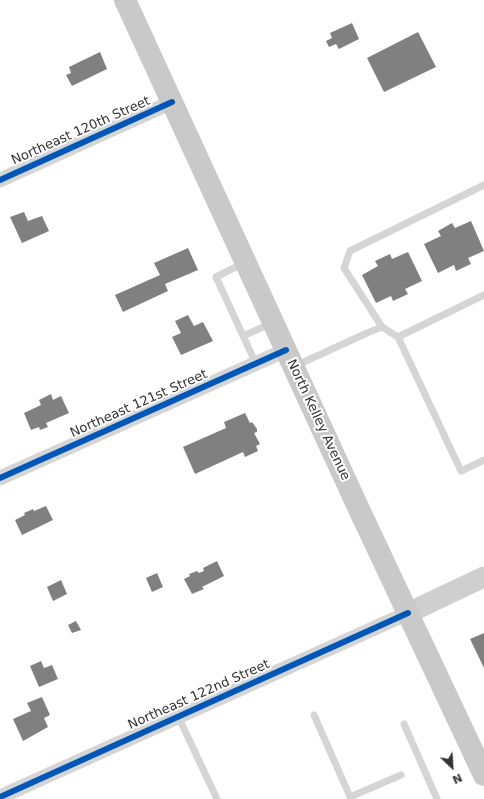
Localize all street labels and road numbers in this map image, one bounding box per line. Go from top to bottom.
street label: Northeast 120th Street [9,93,153,169]
street label: North Kelley Avenue [283,357,353,483]
street label: Northeast 121st Street [68,367,210,441]
street label: Northeast 122nd Street [126,657,272,733]

